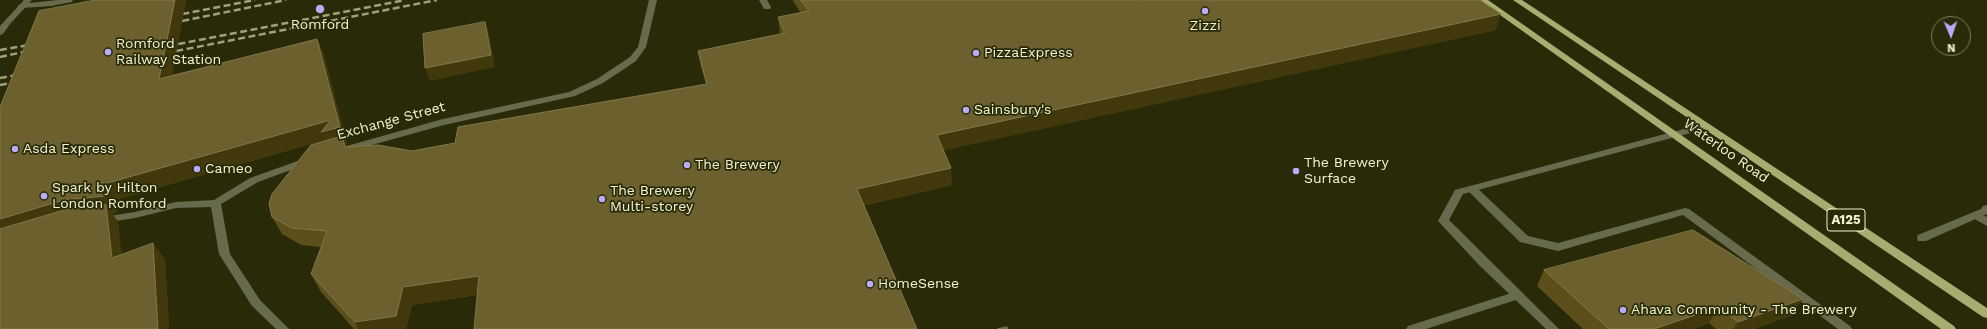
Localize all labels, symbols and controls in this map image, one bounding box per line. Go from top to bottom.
marker: Romford [314,3,326,15]
marker: Zizzi [1200,6,1210,16]
north arrow [1931,16,1971,56]
place label: Romford [291,17,349,33]
place label: Zizzi [1189,18,1221,34]
place label: Romford Railway Station [116,36,221,68]
text: N [1947,41,1956,54]
place label: PizzaExpress [984,45,1073,61]
marker: Romford Railway Station [103,47,113,57]
marker: PizzaExpress [971,48,981,58]
street label: Exchange Street [335,98,447,144]
place label: Sainsbury's [974,102,1051,118]
marker: Sainsbury's [961,105,971,115]
street label: Waterloo Road [1680,115,1772,187]
place label: Asda Express [23,141,115,157]
marker: Asda Express [10,144,20,154]
place label: The Brewery Surface [1304,155,1389,188]
place label: The Brewery [695,157,780,173]
marker: The Brewery [682,160,692,170]
place label: Cameo [205,161,252,177]
marker: Cameo [192,164,202,174]
marker: The Brewery Surface [1291,166,1301,176]
place label: Spark by Hilton London Romford [52,180,167,212]
place label: The Brewery Multi-storey [610,183,695,216]
marker: Spark by Hilton London Romford [39,191,49,201]
marker: The Brewery Multi-storey [597,194,607,204]
road number: A125 [1827,209,1865,231]
place label: HomeSense [878,276,959,292]
marker: HomeSense [865,279,875,289]
place label: Ahava Community - The Brewery [1631,302,1857,318]
marker: Ahava Community - The Brewery [1618,305,1628,315]

